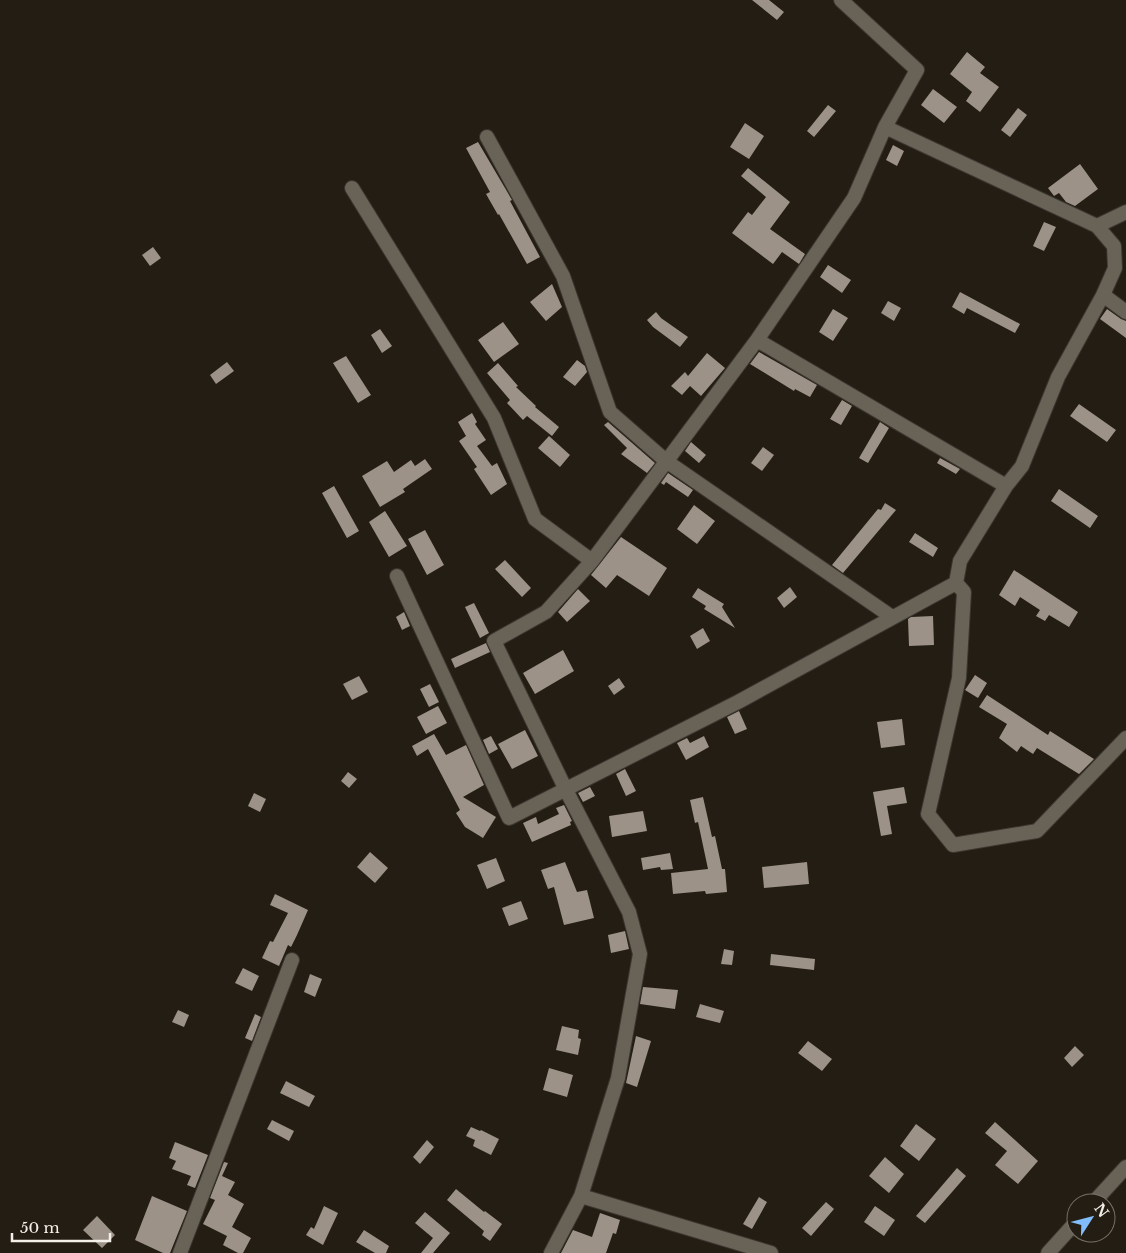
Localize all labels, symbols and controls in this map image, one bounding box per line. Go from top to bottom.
north arrow [1066,1193,1116,1243]
text: N [1090,1200,1113,1221]
scale bar [12,1210,110,1242]
text: 50 m [20,1218,60,1237]

